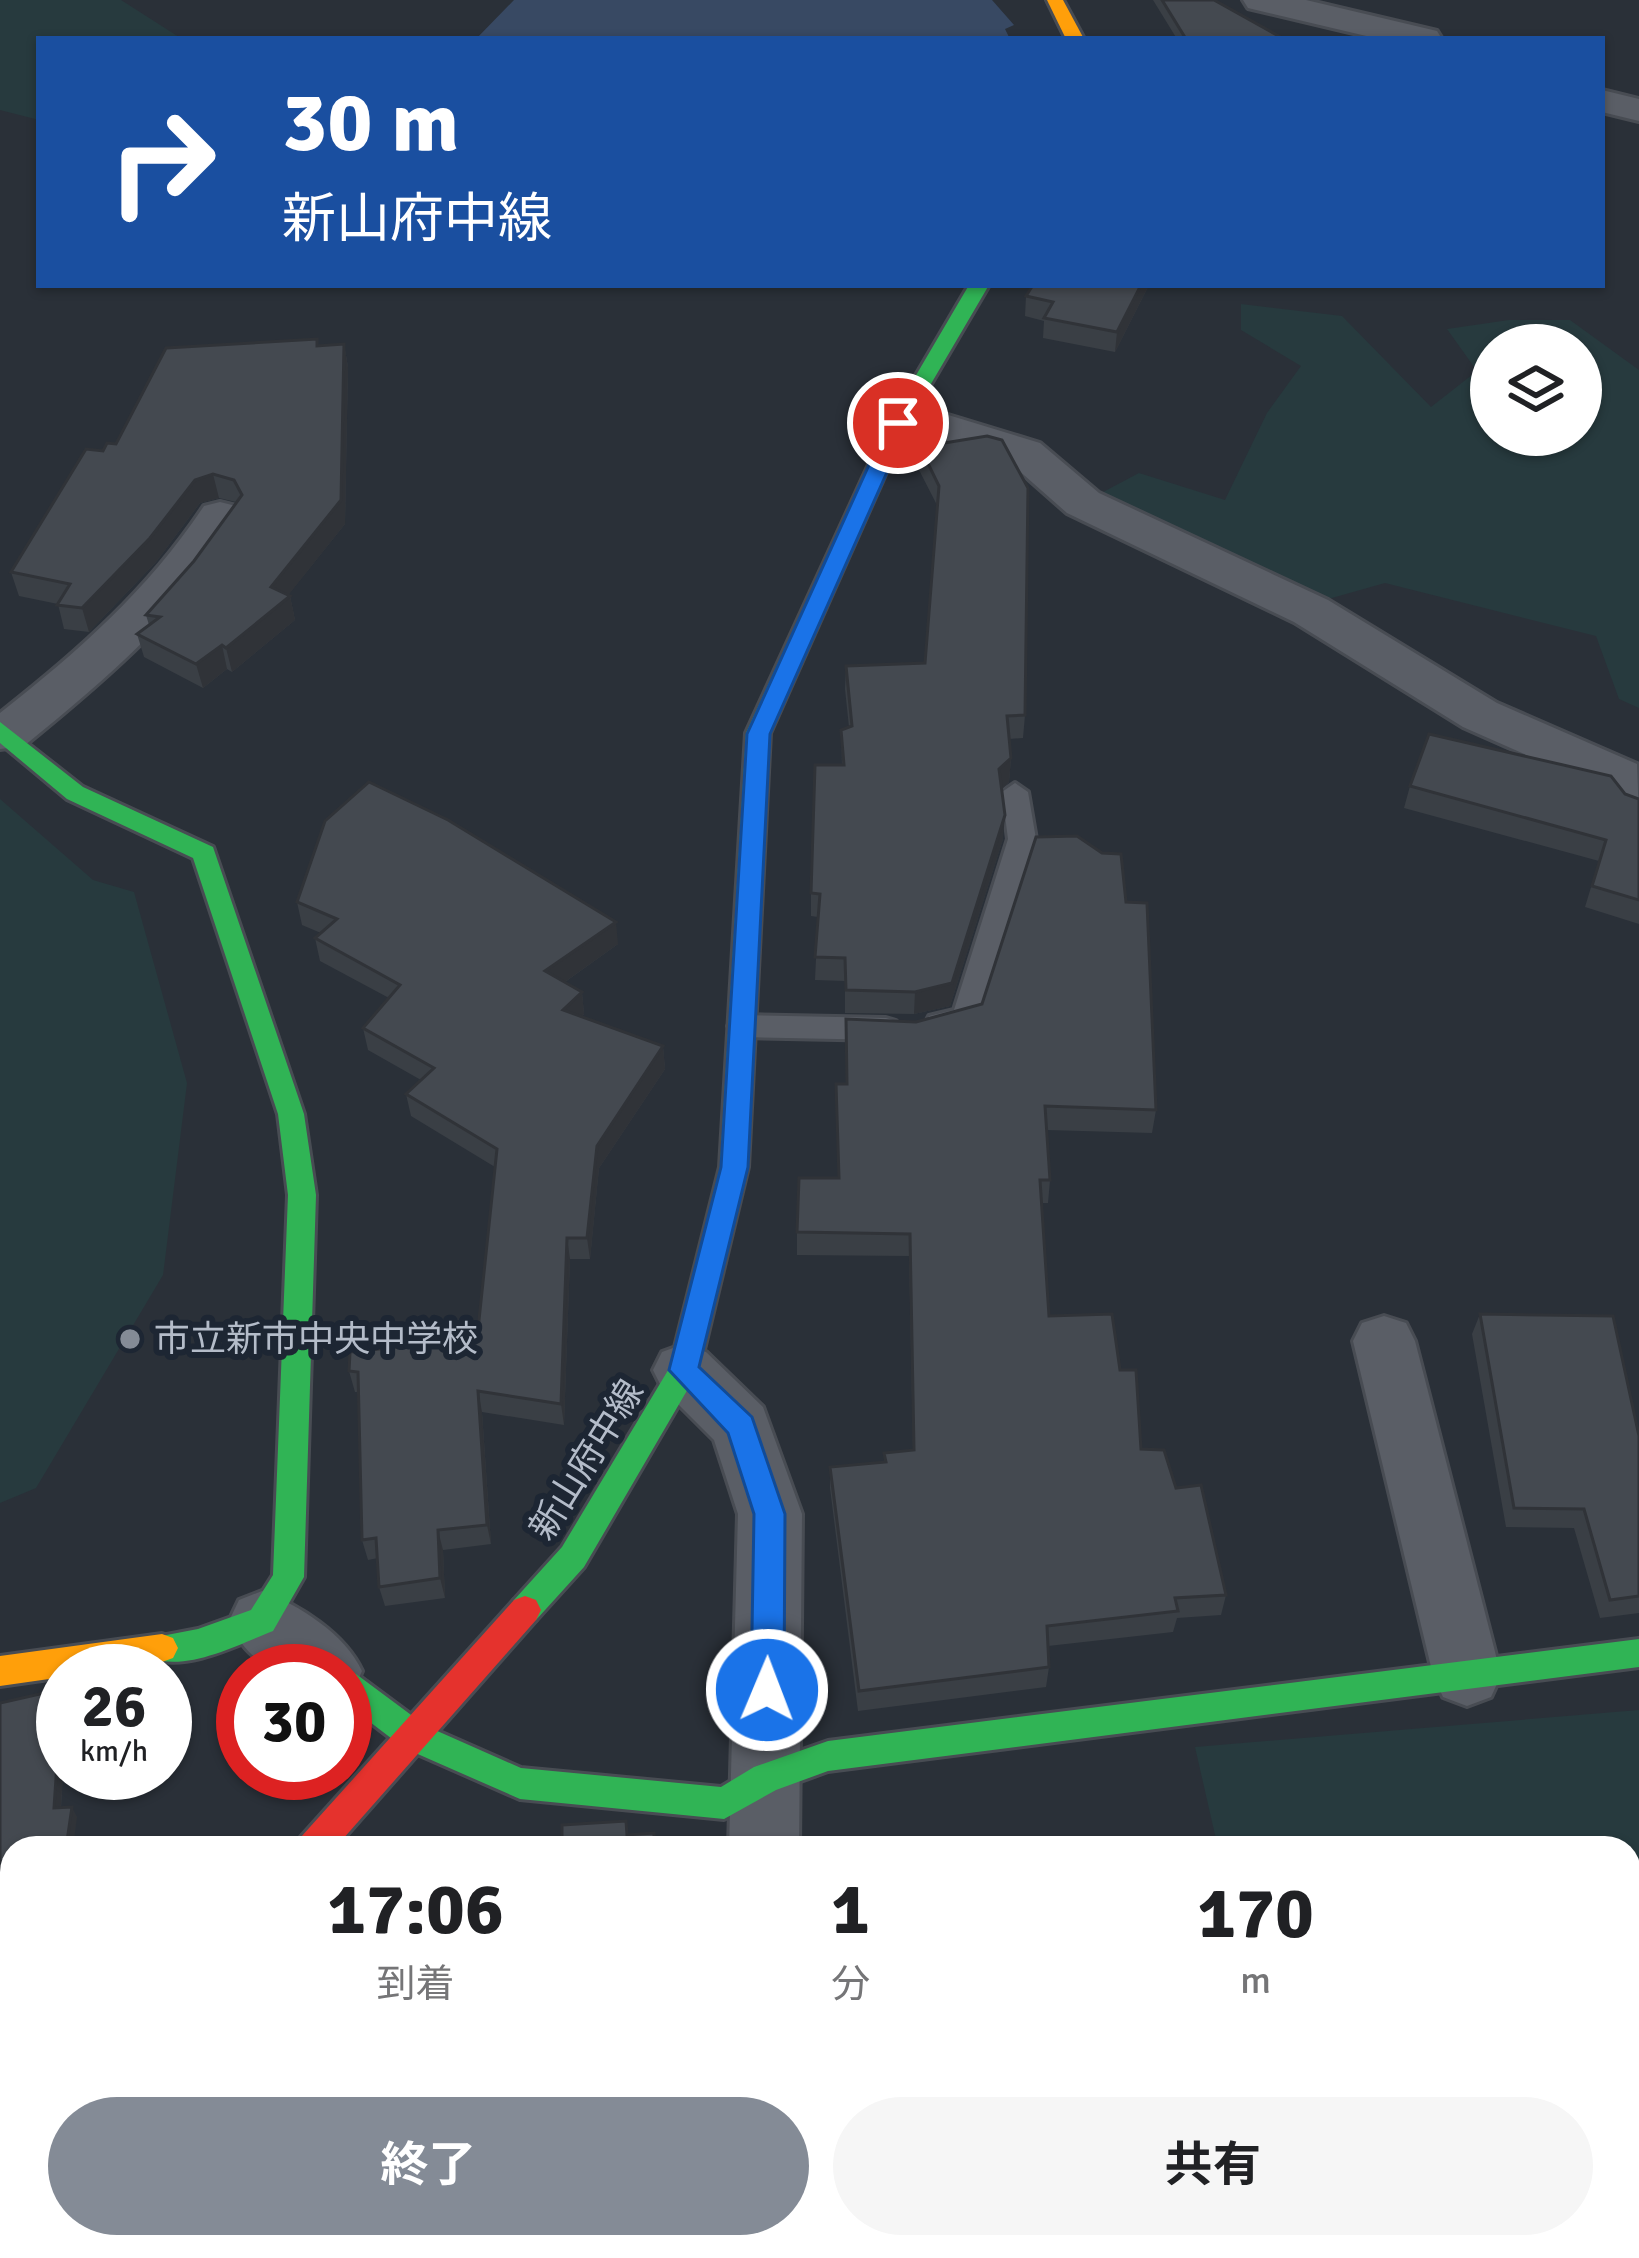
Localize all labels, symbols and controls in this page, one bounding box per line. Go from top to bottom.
text: 30 m [282,71,459,175]
icon: right [84,84,240,240]
text: 新山府中線 [282,186,552,253]
map controls [1470,324,1602,456]
button: layers [1470,324,1602,456]
pin [847,372,949,474]
icon: arrive [865,390,931,456]
place label: 市立新市中央中学校 [154,1317,478,1362]
marker: 市立新市中央中学校 [117,1326,143,1352]
street label: 新山府中線 [520,1372,654,1548]
position arrow [704,1627,830,1753]
speed limit sign: 30 [216,1644,372,1800]
text: 26 [82,1670,146,1744]
text: km/h [80,1733,148,1770]
text: 17:06 [327,1865,504,1954]
text: 1 [831,1865,870,1954]
text: 170 [1197,1869,1314,1958]
text: m [1240,1956,1271,2004]
text: 到着 [377,1960,455,2008]
text: 分 [831,1960,870,2008]
button: 終了 [48,2097,809,2235]
button: 共有 [833,2097,1593,2235]

